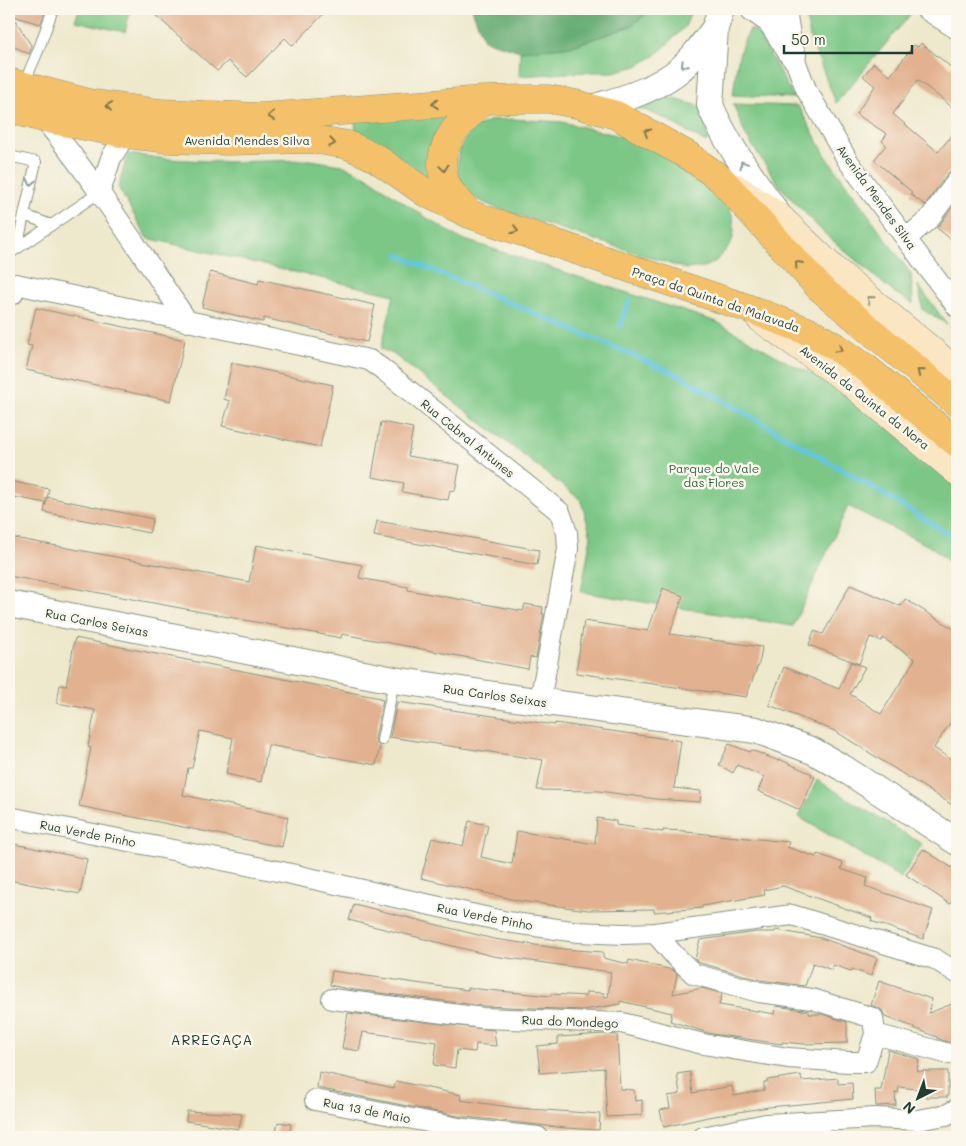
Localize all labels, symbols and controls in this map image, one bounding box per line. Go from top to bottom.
scale bar [784,22,911,54]
text: 50 m [791,29,826,49]
one-way arrow [680,59,689,68]
one-way arrow [431,98,439,109]
one-way arrow [105,101,113,112]
one-way arrow [267,111,275,122]
one-way arrow [643,128,652,138]
street label: Avenida Mendes Silva [184,132,310,148]
one-way arrow [327,137,336,147]
street label: Avenida Mendes Silva [834,141,920,253]
one-way arrow [739,160,749,169]
one-way arrow [438,164,448,173]
one-way arrow [26,178,37,187]
one-way arrow [510,224,519,234]
one-way arrow [795,261,804,270]
street label: Praça da Quinta da Malavada [630,263,802,335]
one-way arrow [867,297,876,305]
street label: Avenida da Quinta da Nora [797,341,933,453]
one-way arrow [834,343,843,353]
one-way arrow [916,369,925,378]
street label: Rua Cabral Antunes [418,395,518,481]
park label: Parque do Vale das Flores [669,460,759,490]
street label: Rua Carlos Seixas [44,604,150,640]
street label: Rua Carlos Seixas [442,680,548,710]
street label: Rua Verde Pinho [39,816,137,850]
street label: Rua Verde Pinho [436,899,534,933]
street label: Rua do Mondego [521,1011,619,1031]
district label: ARREGAÇA [171,1030,253,1049]
north arrow [894,1074,944,1124]
street label: Rua 13 de Maio [322,1094,412,1126]
text: N [899,1097,919,1119]

